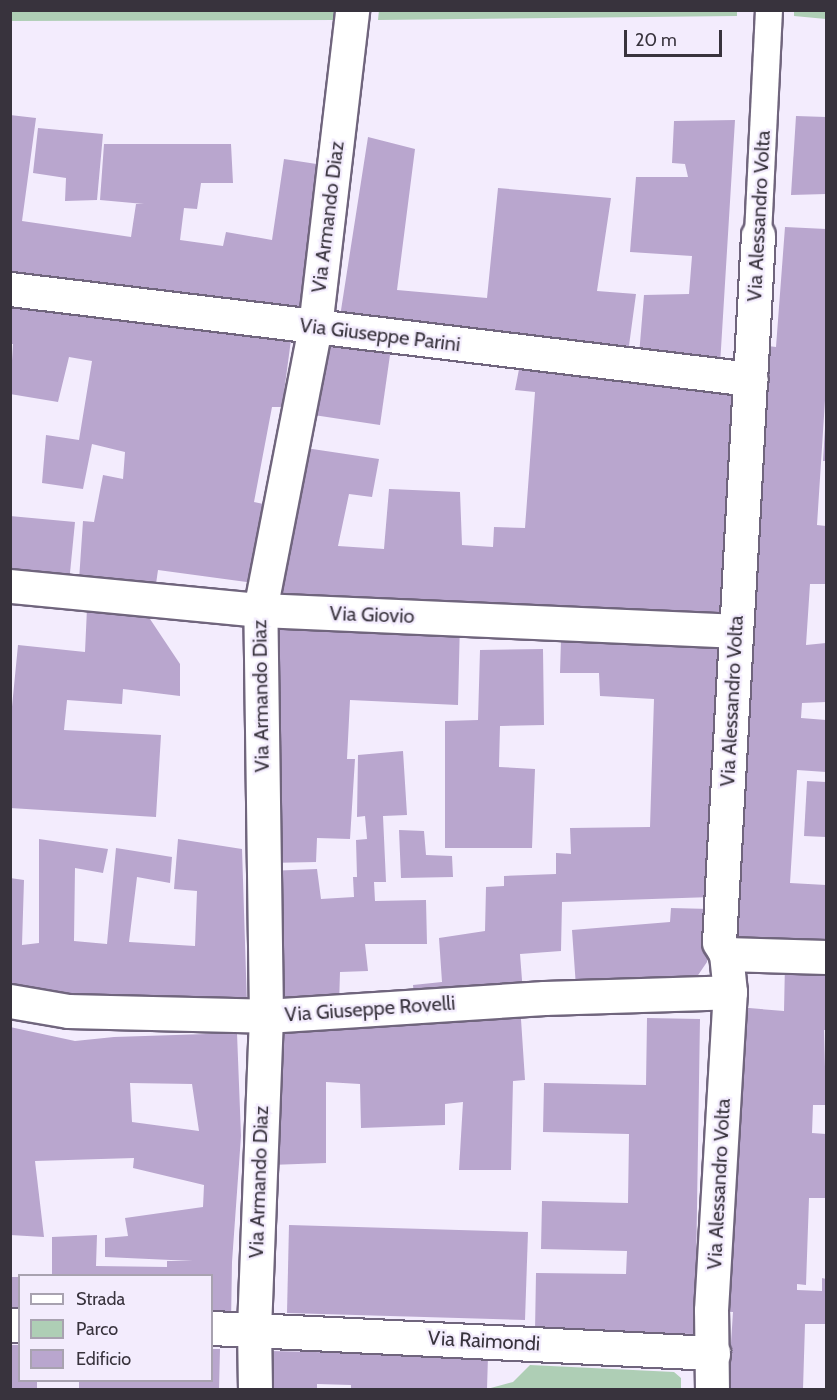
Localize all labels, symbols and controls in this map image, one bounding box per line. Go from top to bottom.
scale bar [627,18,724,56]
text: 20 m [635,29,677,51]
street label: Via Alessandro Volta [743,130,775,302]
street label: Via Armando Diaz [307,140,349,294]
street label: Via Giuseppe Parini [298,313,462,357]
street label: Via Giovio [329,602,415,628]
street label: Via Alessandro Volta [716,615,748,787]
street label: Via Armando Diaz [248,619,274,773]
street label: Via Giuseppe Rovelli [284,991,456,1027]
street label: Via Alessandro Volta [703,1098,735,1270]
street label: Via Armando Diaz [244,1105,274,1259]
legend [18,1274,213,1382]
text: Strada [76,1288,125,1310]
text: Parco [76,1318,118,1340]
street label: Via Raimondi [427,1326,541,1356]
text: Edificio [76,1348,131,1370]

